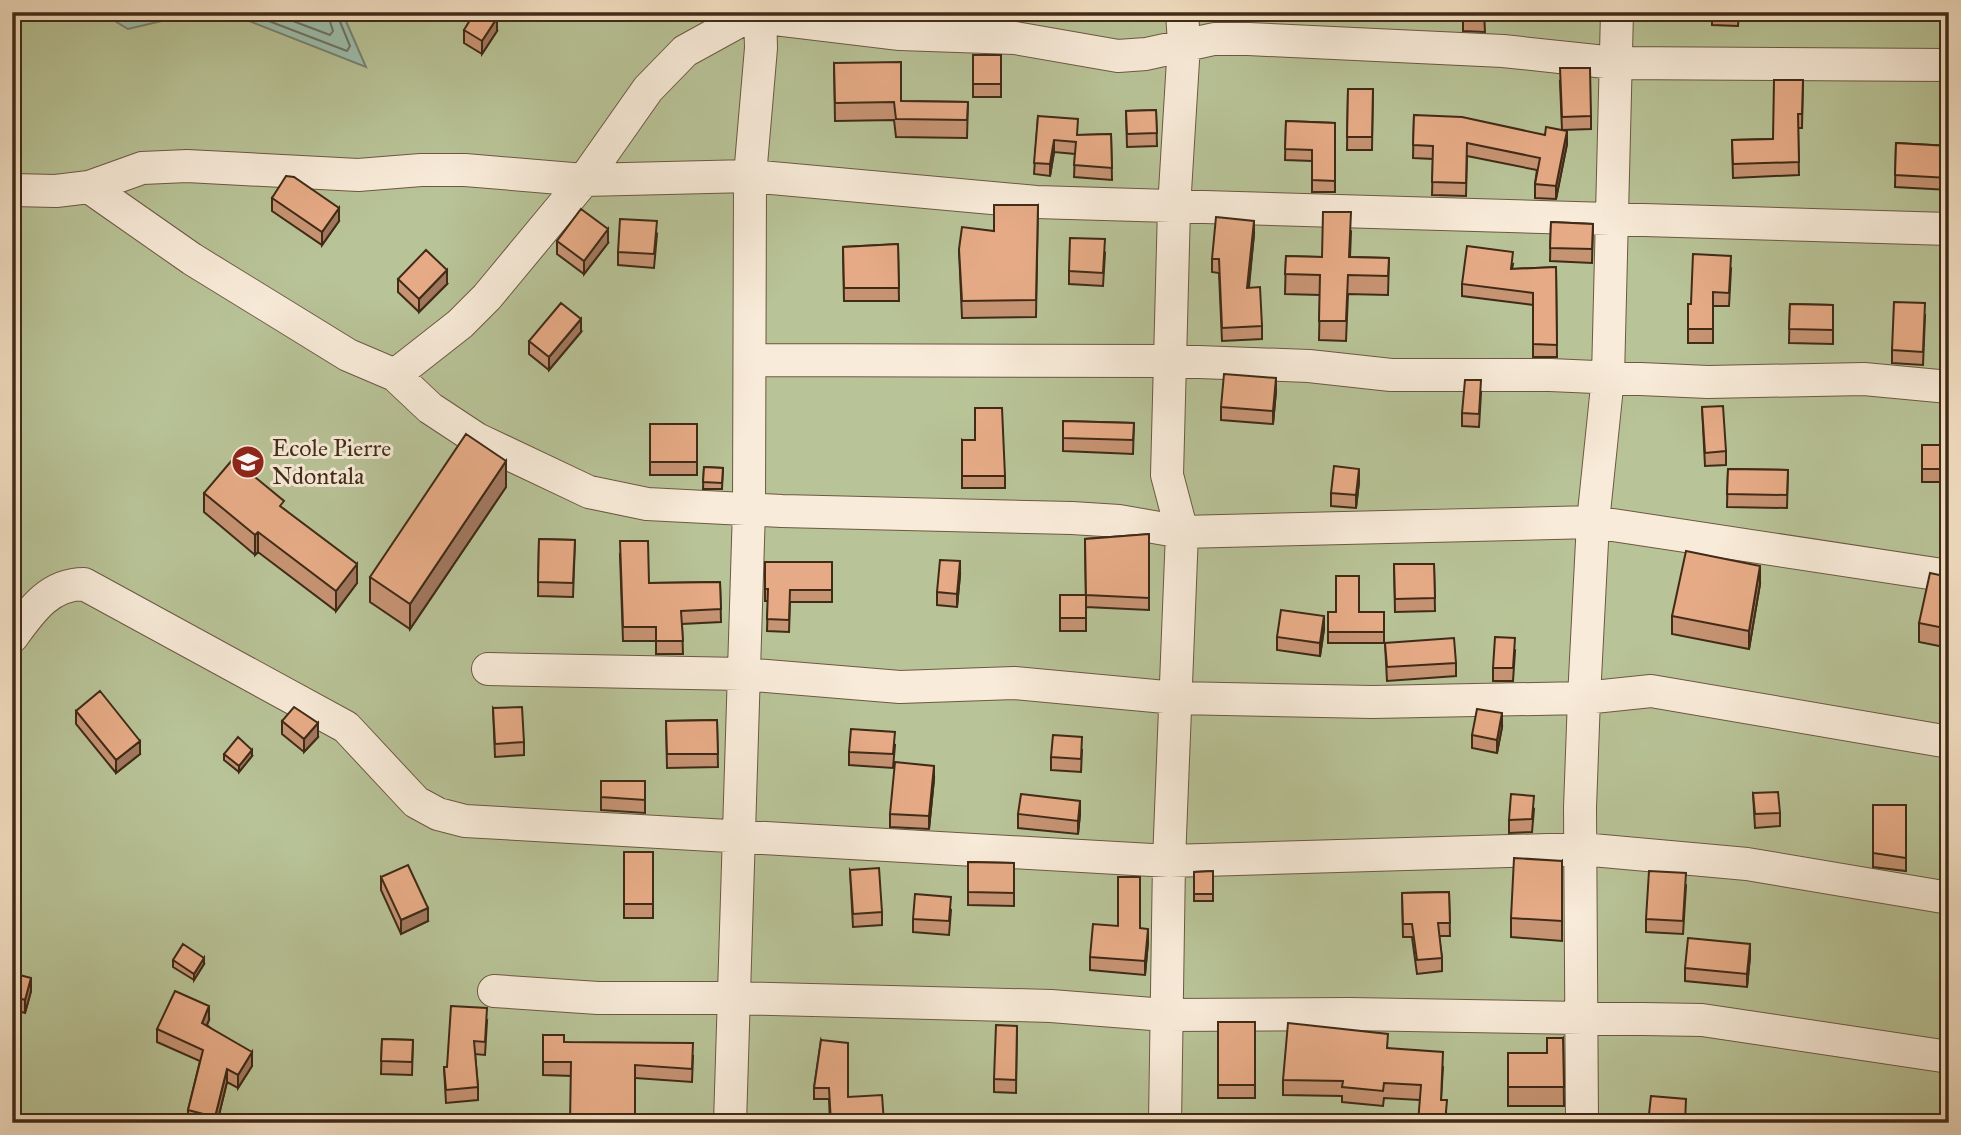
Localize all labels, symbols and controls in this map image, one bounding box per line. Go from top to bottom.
place label: Ecole Pierre Ndontala [272,433,391,491]
school or university icon: Ecole Pierre Ndontala [229,443,267,481]

